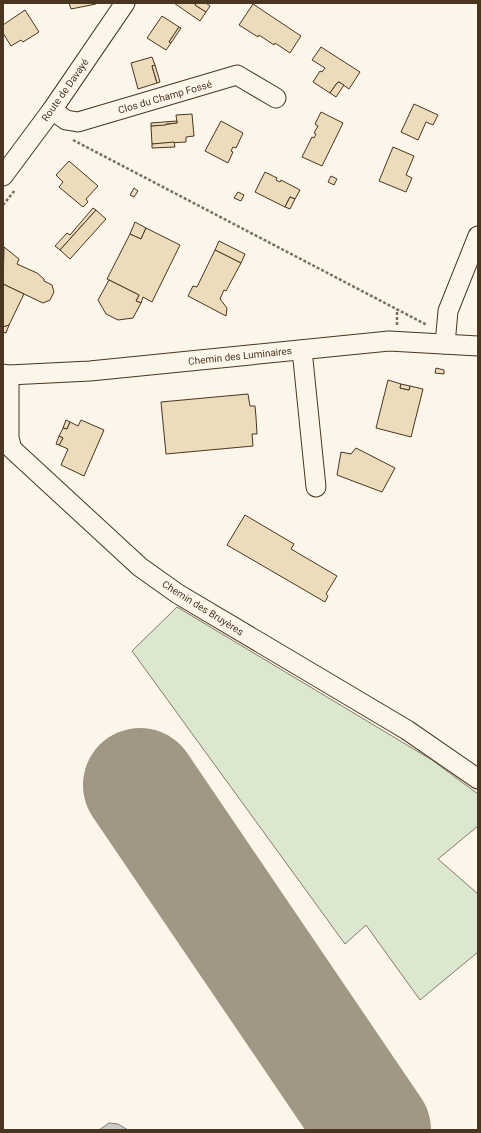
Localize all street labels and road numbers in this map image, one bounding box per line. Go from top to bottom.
street label: Route de Davayé [39,57,91,123]
street label: Clos du Champ Fossé [117,78,213,116]
street label: Chemin des Luminaires [188,345,292,367]
street label: Chemin des Bruyères [160,578,246,638]

